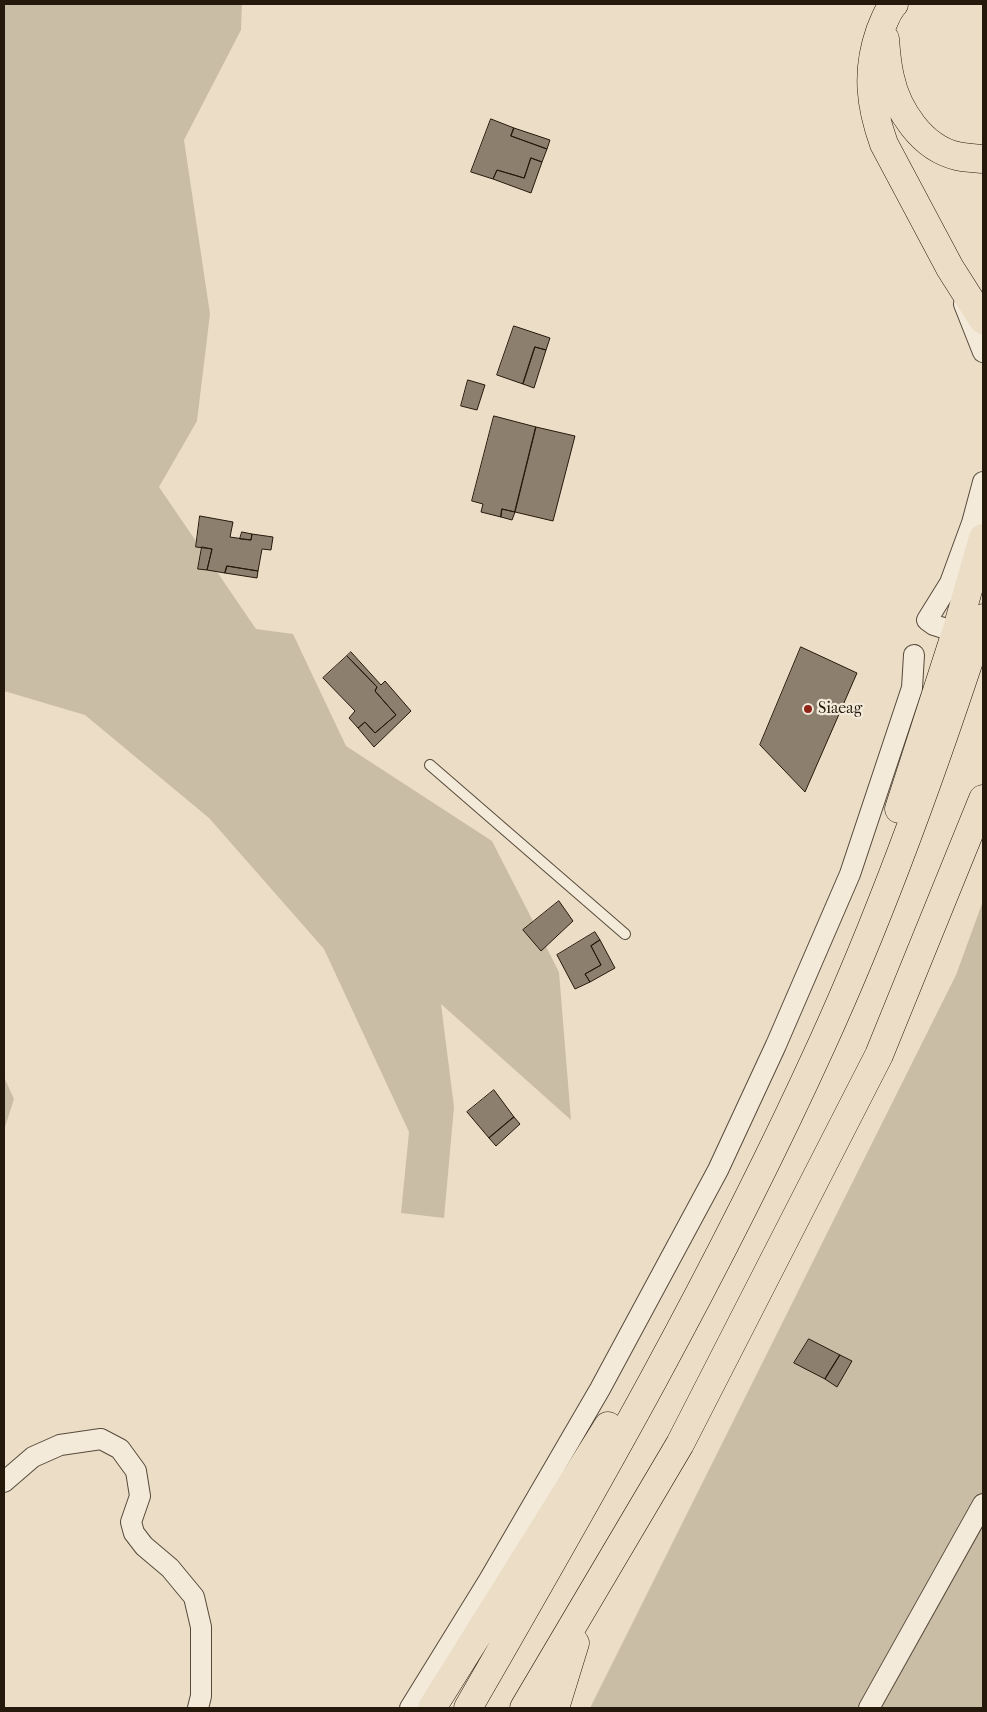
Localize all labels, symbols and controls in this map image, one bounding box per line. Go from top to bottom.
place label: Siaeag [818,699,862,719]
marker: Siaeag [802,703,814,715]

